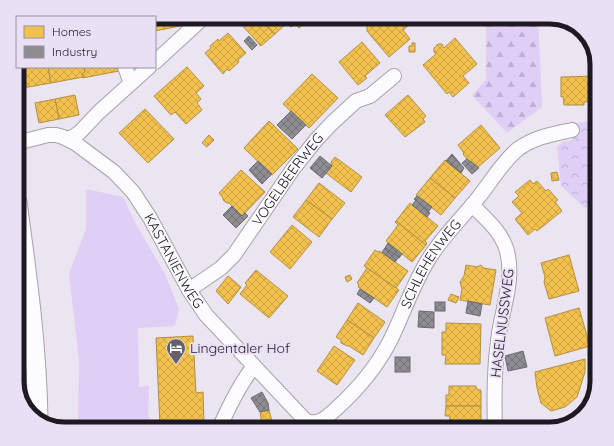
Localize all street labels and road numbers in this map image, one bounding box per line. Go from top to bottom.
street label: VOGELBEERWEG [248,129,327,229]
street label: KASTANIENWEG [140,210,208,312]
street label: SCHLEHENWEG [397,215,465,311]
street label: HASELNUSSWEG [486,268,518,378]

